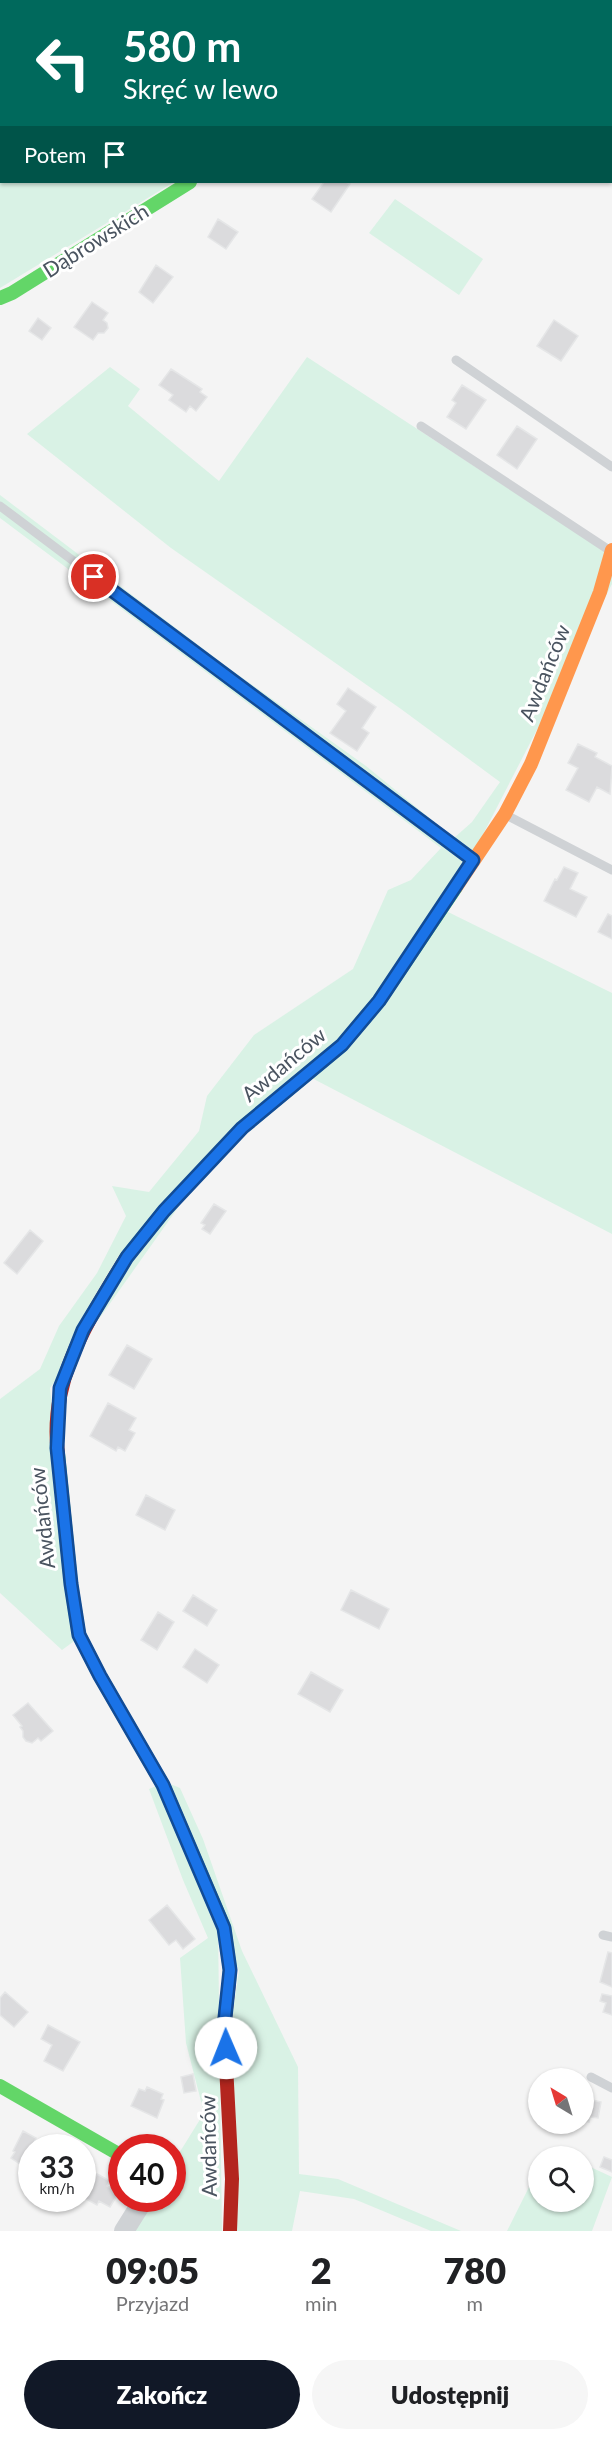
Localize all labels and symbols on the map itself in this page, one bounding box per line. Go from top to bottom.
street label: Dąbrowskich [38,197,153,282]
pin [68,551,119,602]
street label: Awdańców [513,620,574,724]
street label: Awdańców [236,1021,330,1106]
street label: Awdańców [24,1466,59,1570]
position arrow [194,2016,258,2080]
north arrow [528,2068,594,2134]
street label: Awdańców [194,2094,221,2197]
speed limit sign: 40 [108,2134,186,2212]

